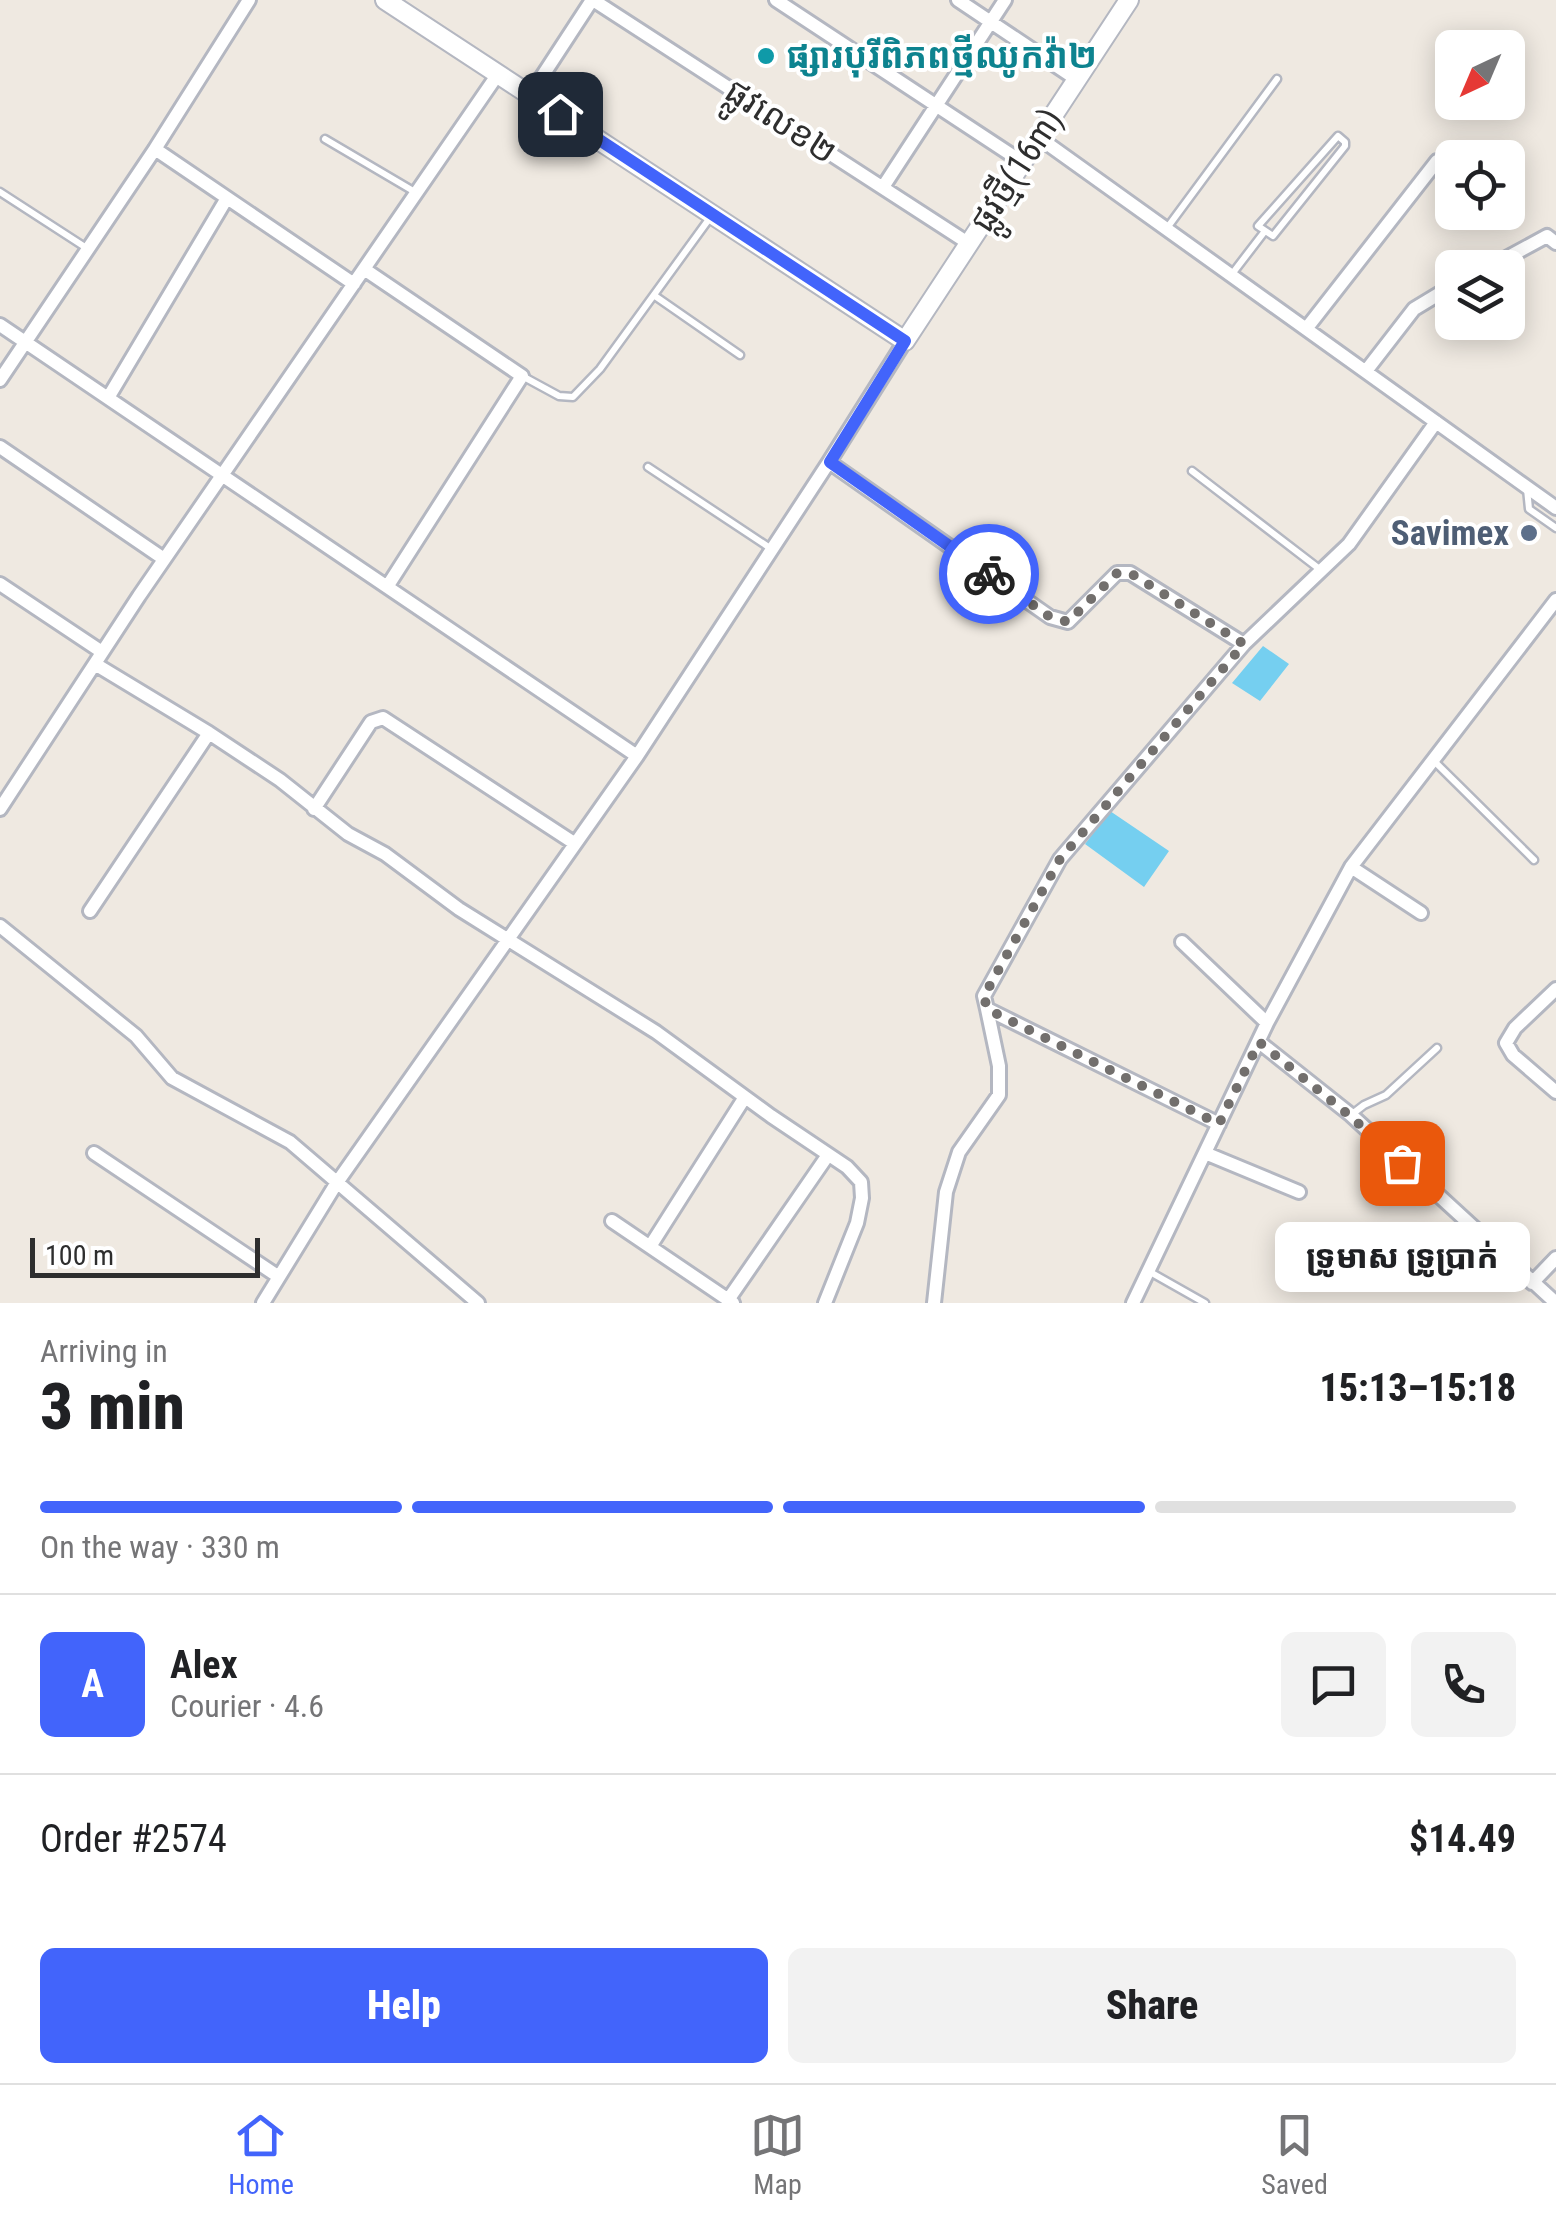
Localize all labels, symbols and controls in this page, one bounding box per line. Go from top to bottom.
north arrow [1435,30,1525,120]
map controls [1435,30,1525,340]
place label: ផ្សារបុរីពិភពថ្មីឈូកវ៉ា២ [786,34,1097,78]
marker: ផ្សារបុរីពិភពថ្មីឈូកវ៉ា២ [755,45,777,67]
street label: ផ្លូវលេខ២ [712,70,844,181]
pin [518,72,603,157]
icon: home [533,87,588,142]
street label: ផ្លូវថ្មី(16m) [960,100,1080,245]
button: locate [1435,140,1525,230]
button: layers [1435,250,1525,340]
place label: Savimex [1391,513,1509,554]
marker: Savimex [1518,522,1540,544]
courier [939,524,1039,624]
icon: bike [962,547,1017,602]
pin [1360,1121,1445,1206]
icon: bag [1375,1136,1430,1191]
callout: ទ្រូមាស ទ្រូប្រាក់ [1274,1223,1530,1293]
scale bar [30,1233,260,1278]
text: ទ្រូមាស ទ្រូប្រាក់ [1306,1238,1499,1276]
text: 100 m [45,1239,114,1272]
text: Arriving in [40,1332,168,1370]
text: 15:13–15:18 [1319,1366,1516,1410]
text: 3 min [40,1369,185,1445]
text: On the way · 330 m [40,1528,280,1566]
button: chat [1281,1632,1386,1737]
button: phone [1411,1632,1516,1737]
text: Alex [170,1643,238,1687]
text: A [81,1662,104,1706]
text: Courier · 4.6 [170,1687,324,1725]
text: Order #2574 [40,1817,227,1861]
text: $14.49 [1409,1817,1516,1861]
button: Help [40,1948,768,2063]
button: Share [788,1948,1516,2063]
tab: Home [228,2108,294,2201]
tab: Map [750,2108,805,2201]
tab: Saved [1261,2108,1328,2201]

